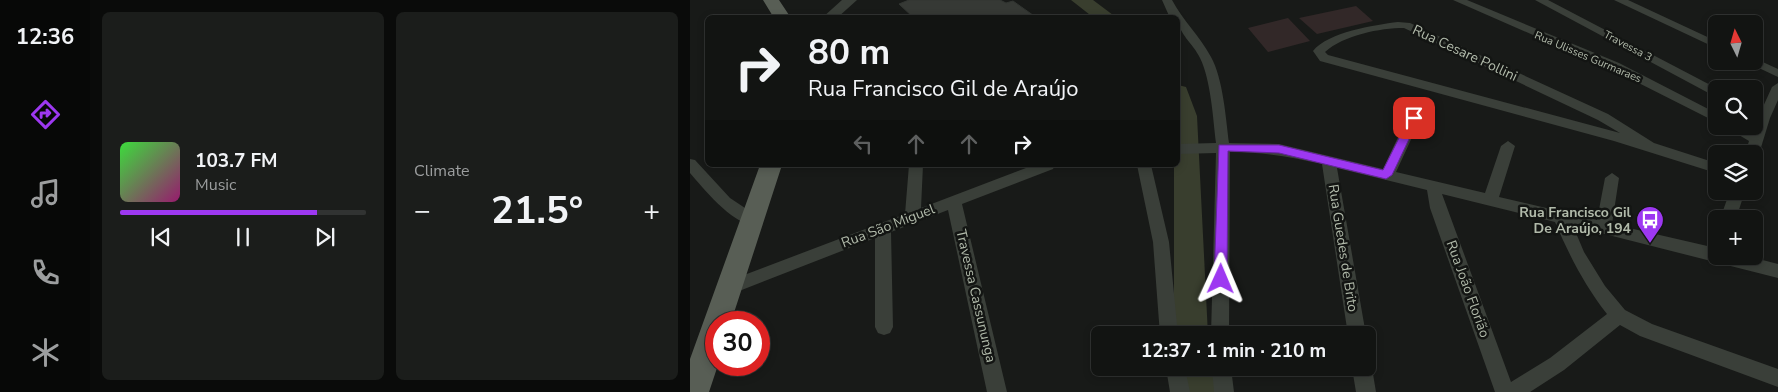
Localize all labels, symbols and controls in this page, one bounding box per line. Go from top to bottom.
north arrow [1708,15,1762,70]
map controls [1708,15,1763,265]
street label: Rua Cesare Pollini [1409,20,1521,86]
text: 12:36 [16,22,74,52]
street label: Travessa 3 [1601,27,1655,65]
street label: Rua Ulisses Gurmaraes [1532,28,1644,86]
text: 80 m [808,29,890,76]
icon: right [725,35,790,100]
text: Rua Francisco Gil de Araújo [808,74,1079,104]
button: search [1708,80,1763,135]
icon: directions [28,97,63,132]
pin [1393,97,1435,139]
icon: arrive [1400,104,1428,132]
icon: left [849,130,877,158]
icon: ahead [902,130,930,158]
icon: ahead [955,130,983,158]
icon: right [1008,130,1036,158]
button: layers [1708,145,1763,200]
text: 103.7 FM [195,148,278,174]
text: Climate [414,160,469,182]
text: Music [195,174,236,196]
icon: music [28,176,63,211]
street label: Rua Guedes de Brito [1324,183,1363,313]
text: 21.5° [491,185,583,236]
text: − [414,192,431,230]
text: + [643,192,660,230]
street label: Rua São Miguel [839,199,938,253]
place label: Rua Francisco Gil De Araújo, 194 [1519,203,1632,238]
bus stop icon: Rua Francisco Gil De Araújo, 194 [1635,205,1665,244]
button: + [1708,210,1763,265]
icon: previous [147,223,175,251]
icon: pause [229,223,257,251]
icon: next [311,223,339,251]
street label: Travessa Cassununga [951,228,1001,364]
street label: Rua João Florião [1442,238,1495,341]
position arrow [1194,252,1246,304]
icon: phone [28,255,63,290]
speed limit sign: 30 [705,311,770,376]
icon: climate [28,335,63,370]
text: 12:37 · 1 min · 210 m [1141,338,1326,364]

